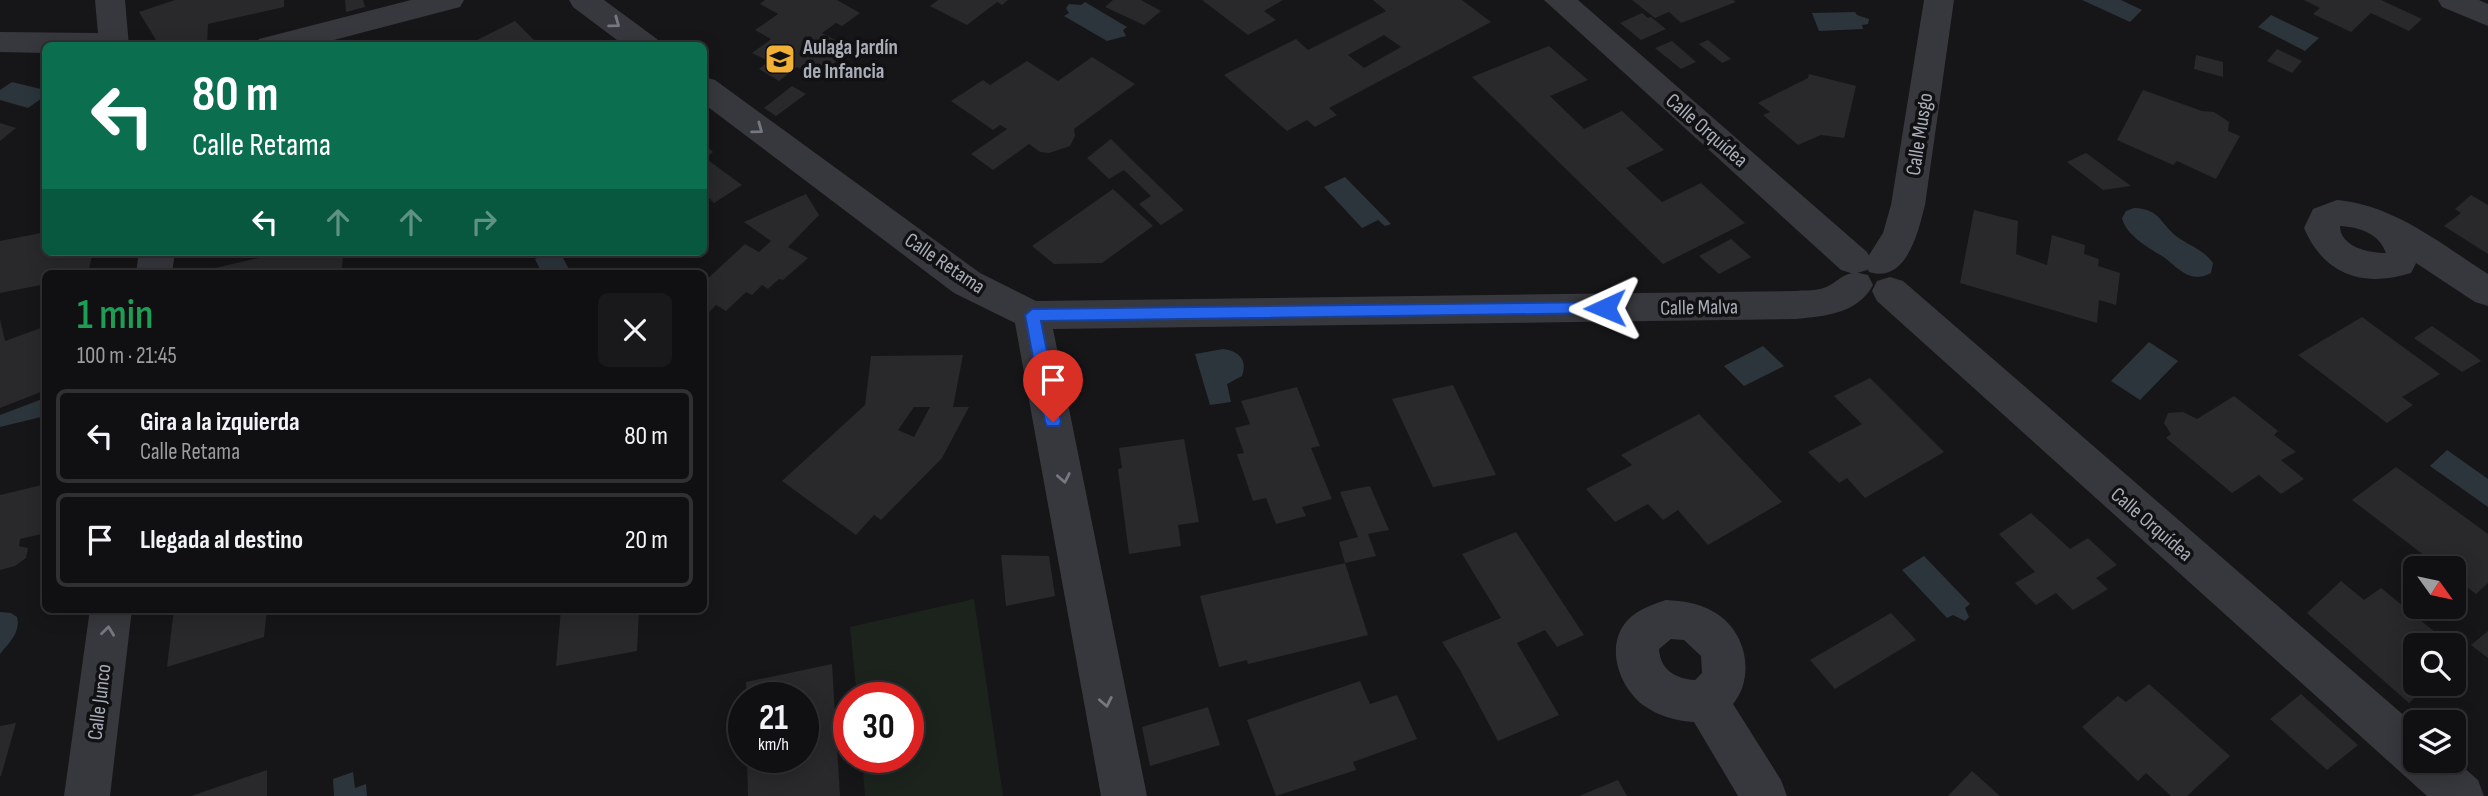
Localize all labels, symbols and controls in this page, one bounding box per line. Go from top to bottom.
one-way arrow [607,14,620,27]
place label: Aulaga Jardín de Infancia [802,35,898,84]
school or university icon: Aulaga Jardín de Infancia [763,42,797,76]
text: 80 m [192,66,279,125]
icon: left [77,70,168,161]
street label: Calle Orquídea [1661,88,1753,173]
street label: Calle Musgo [1901,91,1938,177]
one-way arrow [751,120,763,133]
text: Calle Retama [192,126,331,165]
icon: left [246,203,284,241]
icon: ahead [319,203,357,241]
icon: ahead [392,203,430,241]
icon: right [465,203,503,241]
street label: Calle Retama [900,228,990,299]
position arrow [1568,271,1642,345]
text: 1 min [77,290,153,341]
button: close [598,293,672,367]
street label: Calle Malva [1660,294,1738,321]
text: 100 m · 21:45 [77,342,177,370]
pin [1023,350,1083,422]
icon: arrive [1034,361,1072,399]
text: Gira a la izquierda [140,407,300,438]
icon: left [81,417,119,455]
text: 80 m [624,421,668,452]
text: Calle Retama [140,438,240,466]
one-way arrow [1055,472,1070,484]
street label: Calle Orquídea [2106,482,2198,567]
icon: arrive [81,521,119,559]
text: Llegada al destino [140,525,303,556]
text: 20 m [625,525,668,556]
north arrow [2403,556,2466,620]
map controls [2403,556,2466,773]
one-way arrow [101,625,116,637]
button: search [2403,633,2466,696]
street label: Calle Junco [82,663,117,742]
speed limit sign: 30 [833,682,924,773]
one-way arrow [1098,696,1113,708]
text: 21 [759,697,788,740]
button: layers [2403,710,2466,773]
text: km/h [758,734,789,755]

